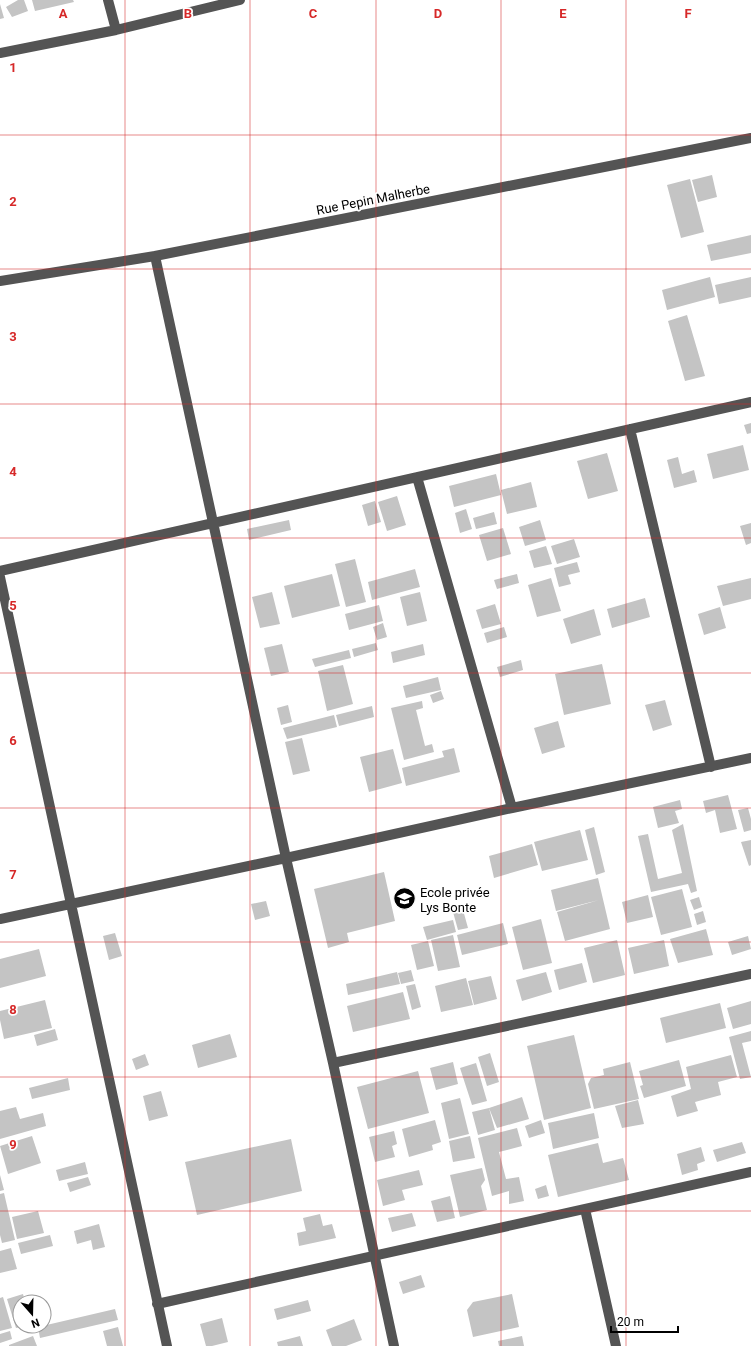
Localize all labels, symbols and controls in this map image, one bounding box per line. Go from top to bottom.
text: A [59,6,68,21]
text: B [184,6,192,21]
text: C [309,6,318,21]
text: D [434,6,442,21]
text: E [559,6,567,21]
text: F [684,6,692,21]
text: 1 [9,60,17,75]
street label: Rue Pepin Malherbe [315,181,431,218]
text: 2 [9,194,17,209]
text: 3 [9,329,17,344]
text: 4 [9,464,17,479]
text: 5 [9,598,17,613]
text: 6 [9,733,17,748]
text: 7 [9,867,17,882]
place label: Ecole privée Lys Bonte [420,885,490,915]
school or university icon: Ecole privée Lys Bonte [391,886,417,912]
text: 8 [9,1002,17,1017]
text: 9 [9,1137,17,1152]
north arrow [12,1294,52,1334]
scale bar [611,1308,678,1334]
text: N [29,1315,41,1330]
text: 20 m [617,1315,644,1329]

